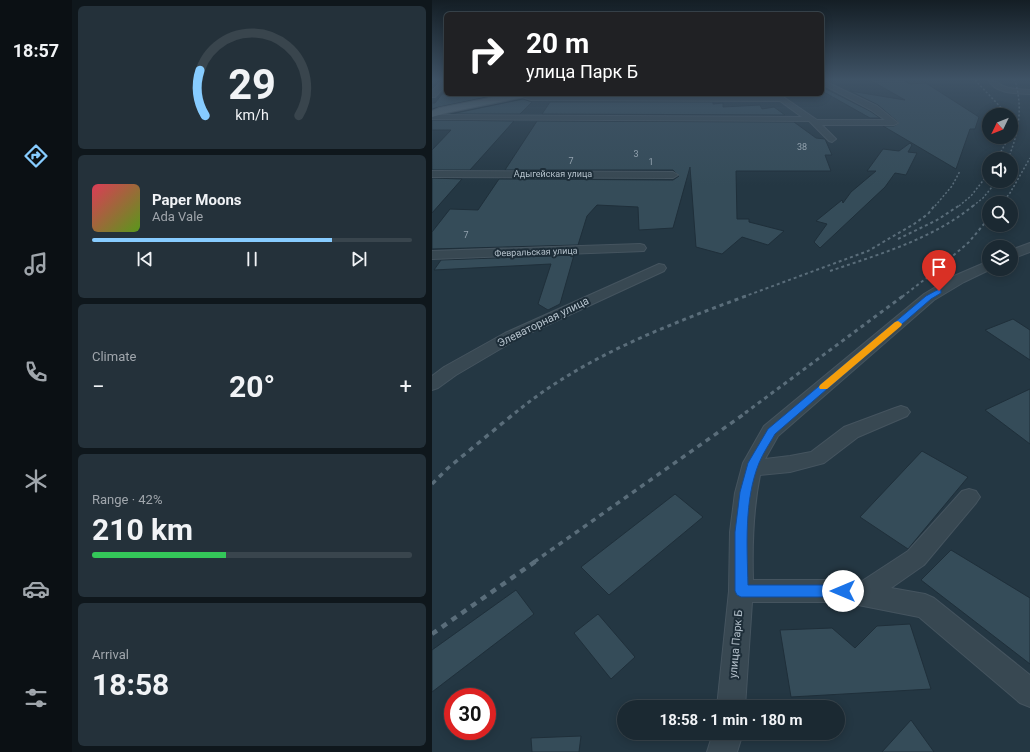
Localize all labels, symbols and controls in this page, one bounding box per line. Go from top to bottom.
text: 20 m [526,27,589,60]
icon: right [460,28,512,80]
text: 18:57 [13,40,59,61]
text: 29 [228,59,276,108]
text: улица Парк Б [526,61,638,82]
text: km/h [235,106,269,122]
north arrow [982,108,1018,144]
map controls [982,108,1018,276]
icon: directions [22,142,50,170]
house number: 38 [797,142,807,152]
house number: 3 [633,149,639,159]
button: sound [982,152,1018,188]
house number: 7 [568,156,574,166]
house number: 1 [648,157,654,167]
street label: Адыгейская улица [514,169,592,179]
text: Paper Moons [152,191,242,209]
button: search [982,196,1018,232]
text: Ada Vale [152,209,203,224]
house number: 7 [463,230,469,240]
button: layers [982,240,1018,276]
street label: Февральская улица [494,246,578,258]
icon: previous [134,248,156,270]
icon: pause [241,248,263,270]
icon: next [348,248,370,270]
icon: music [22,250,50,278]
pin [922,250,956,291]
icon: arrive [928,256,950,278]
street label: Элеваторная улица [495,294,591,350]
text: Climate [92,349,136,364]
icon: phone [22,358,50,386]
text: 20° [229,369,275,404]
text: − [92,374,105,399]
text: + [400,374,412,399]
icon: climate [22,467,50,495]
text: Range · 42% [92,492,162,507]
text: 210 km [92,512,193,547]
position arrow [822,570,864,612]
icon: car [22,575,50,603]
street label: улица Парк Б [727,609,745,679]
text: Arrival [92,647,129,662]
text: 18:58 [92,667,169,702]
icon: filters [22,684,50,712]
speed limit sign: 30 [444,688,496,740]
text: 18:58 · 1 min · 180 m [660,711,802,729]

